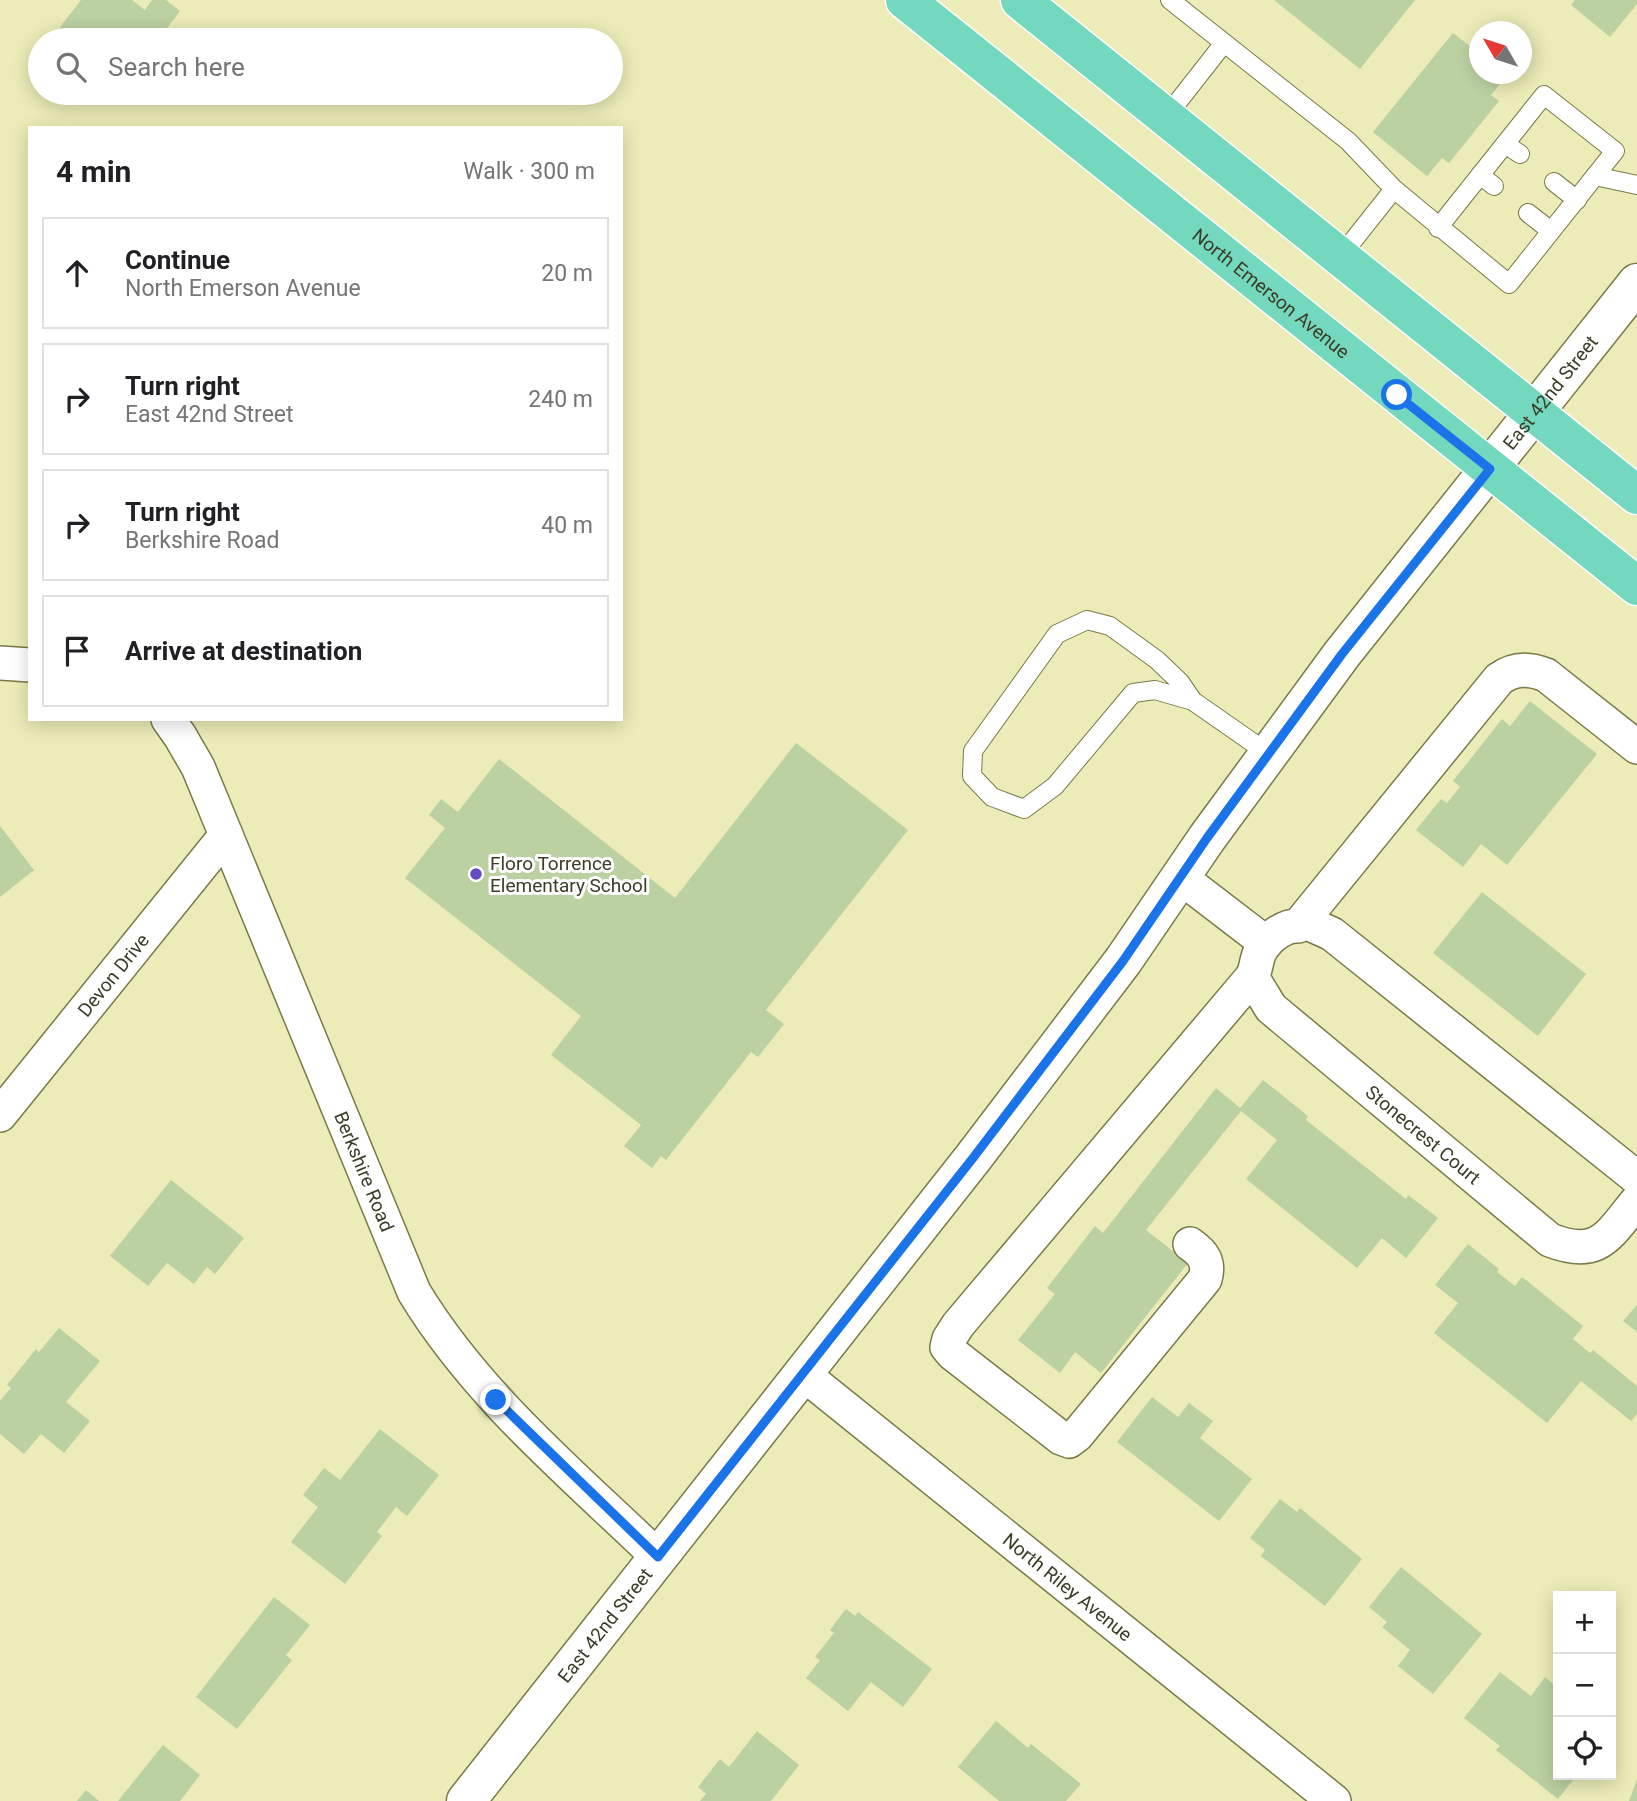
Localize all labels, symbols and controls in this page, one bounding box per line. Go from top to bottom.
north arrow [1469,21,1532,84]
search box [28,28,623,105]
icon: search [52,48,90,86]
text: Search here [108,52,245,82]
text: 4 min [56,154,131,189]
text: Walk · 300 m [463,158,595,185]
street label: North Emerson Avenue [1188,223,1354,363]
text: Continue [125,245,230,275]
icon: ahead [58,254,96,292]
text: 20 m [541,260,593,287]
text: North Emerson Avenue [125,275,361,302]
street label: East 42nd Street [1498,331,1602,454]
text: Turn right [125,371,240,401]
route start [1381,379,1412,410]
icon: right [58,380,96,418]
text: 240 m [528,386,593,413]
text: East 42nd Street [125,401,294,428]
text: Turn right [125,497,240,527]
icon: right [58,506,96,544]
text: 40 m [541,512,593,539]
text: Berkshire Road [125,527,279,554]
icon: arrive [58,632,96,670]
text: Arrive at destination [125,636,362,666]
place label: Floro Torrence Elementary School [490,852,648,897]
marker: Floro Torrence Elementary School [468,866,484,882]
street label: Devon Drive [73,929,153,1021]
street label: Stonecrest Court [1361,1080,1485,1189]
street label: Berkshire Road [329,1108,399,1235]
route end [480,1384,511,1415]
street label: North Riley Avenue [998,1528,1137,1646]
street label: East 42nd Street [553,1563,657,1687]
map controls [1553,1591,1616,1780]
button: + [1553,1591,1616,1654]
button: − [1553,1654,1616,1717]
button: locate [1553,1717,1616,1780]

